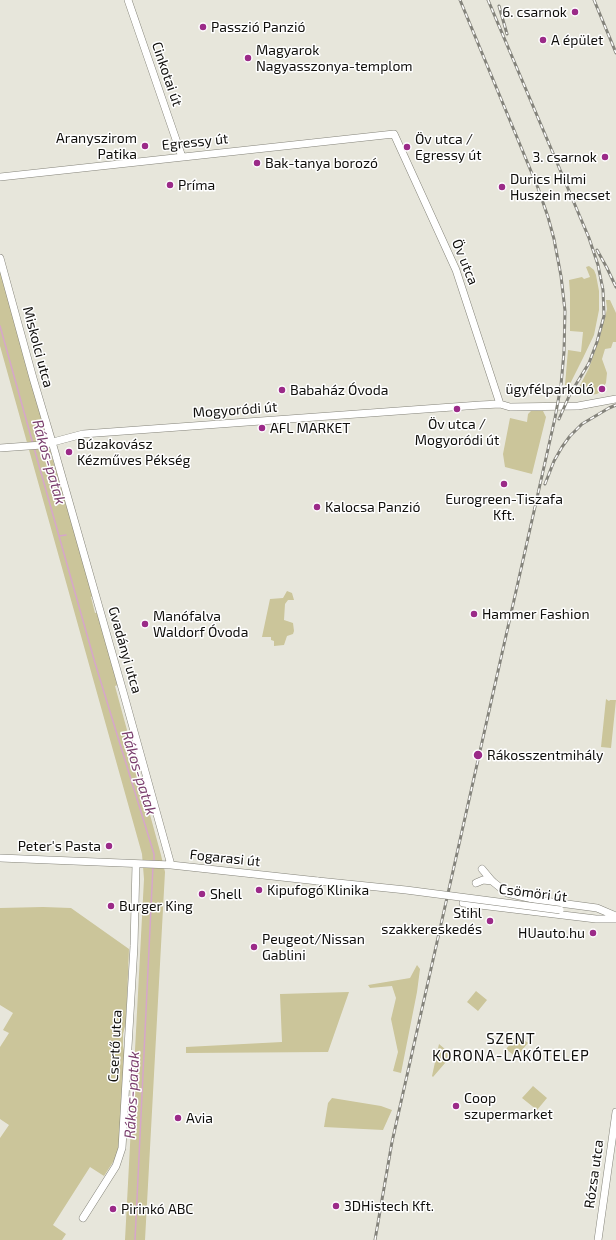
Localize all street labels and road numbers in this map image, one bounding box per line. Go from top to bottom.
street label: Cinkotai út [148,39,186,109]
street label: Egressy út [161,130,229,154]
street label: Öv utca [448,237,482,287]
street label: Miskolci utca [19,305,57,389]
street label: Mogyoródi út [192,399,278,421]
street label: Gvadányi utca [105,605,145,695]
street label: Fogarasi út [189,846,261,870]
street label: Csömöri út [498,880,568,906]
street label: Csertő utca [105,1009,125,1083]
street label: Rózsa utca [581,1138,607,1210]

